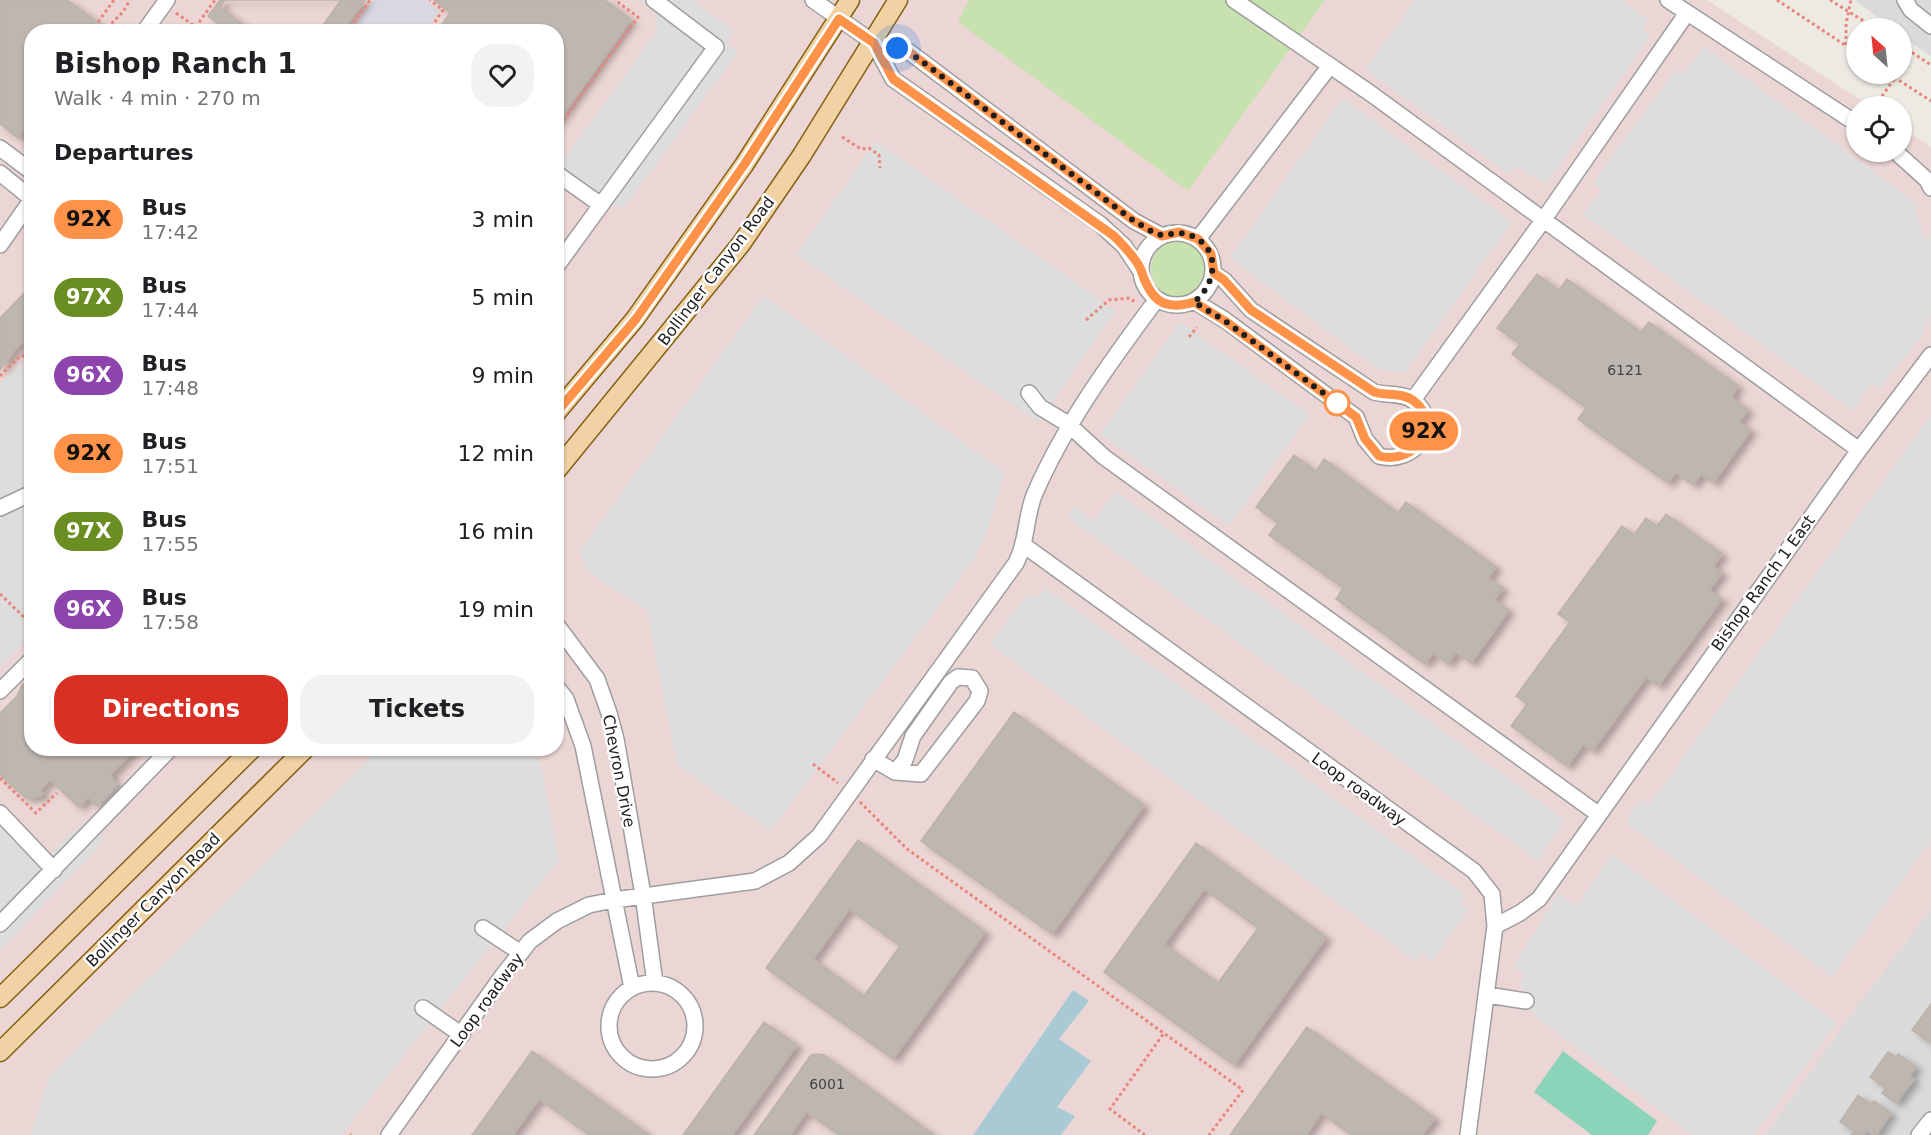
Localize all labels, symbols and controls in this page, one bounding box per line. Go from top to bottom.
north arrow [1846,18,1912,84]
map controls [1846,18,1912,162]
your location [882,33,912,63]
button: heart [471,44,534,107]
text: Bishop Ranch 1 [54,47,297,80]
text: Walk · 4 min · 270 m [54,86,261,110]
button: locate [1846,96,1912,162]
text: Departures [54,140,194,165]
street label: Bollinger Canyon Road [654,193,778,349]
text: Bus [141,195,187,220]
text: 92X [66,207,111,231]
text: 3 min [472,207,534,232]
text: 17:42 [141,220,199,244]
text: Bus [141,273,187,298]
text: 97X [66,285,111,309]
text: 5 min [472,285,534,310]
text: 17:44 [141,298,199,322]
text: Bus [141,351,187,376]
house number: 6121 [1607,362,1643,378]
text: 96X [66,363,111,387]
text: 9 min [472,363,534,388]
text: 17:48 [141,376,199,400]
unlabelled marker [1324,390,1350,416]
line badge: 92X [1390,412,1458,450]
text: 92X [1401,419,1447,443]
text: Bus [141,429,187,454]
text: 92X [66,441,111,465]
text: 12 min [458,441,534,466]
text: 17:51 [141,454,199,478]
text: Bus [141,507,187,532]
street label: Bishop Ranch 1 East [1707,511,1819,655]
text: 97X [66,519,111,543]
text: 16 min [458,519,534,544]
text: 17:55 [141,532,199,556]
text: Bus [141,585,187,610]
text: 96X [66,597,111,621]
text: 19 min [458,597,534,622]
text: 17:58 [141,610,199,634]
button: Directions [54,675,288,744]
button: Tickets [300,675,534,744]
street label: Chevron Drive [599,713,639,829]
street label: Loop roadway [1308,748,1410,830]
street label: Bollinger Canyon Road [82,829,224,971]
street label: Loop roadway [446,949,528,1051]
house number: 6001 [809,1076,845,1092]

